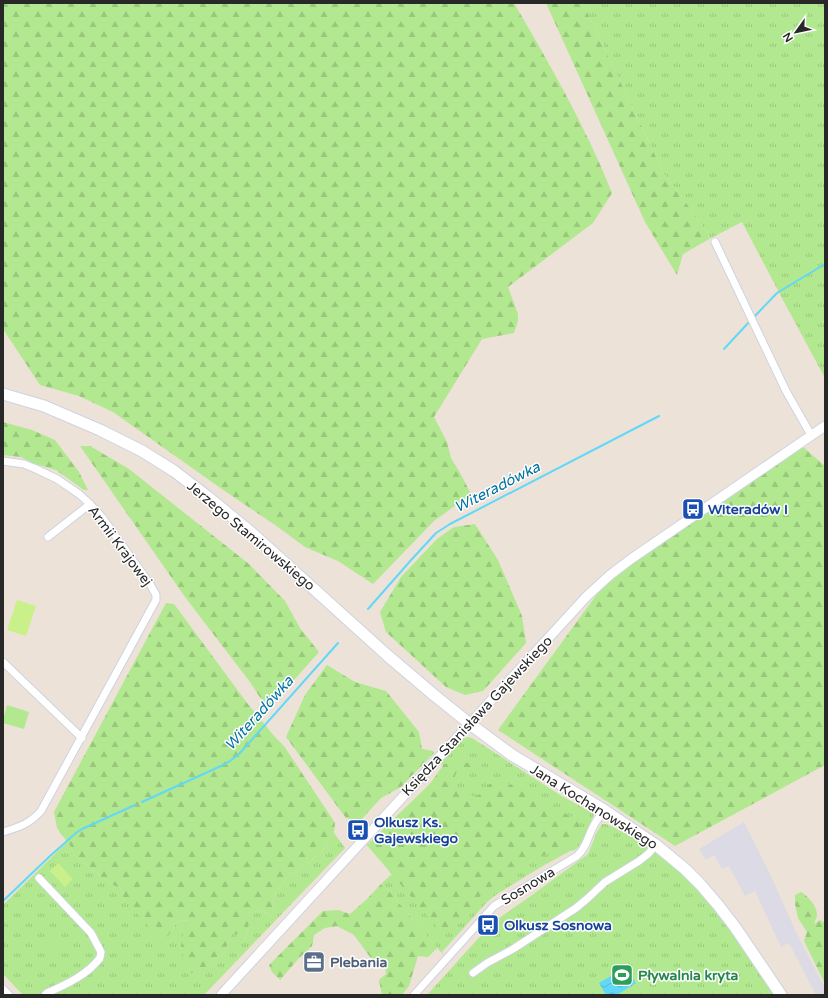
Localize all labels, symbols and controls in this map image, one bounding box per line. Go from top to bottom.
north arrow [776,12,816,52]
text: N [780,30,796,44]
water label: Witeradówka [451,457,543,516]
street label: Jerzego Stamirowskiego [184,478,318,594]
bus stop icon: Witeradów I [680,496,706,522]
place label: Witeradów I [708,501,788,518]
street label: Armii Krajowej [84,502,156,590]
street label: Księdza Stanisława Gajewskiego [398,632,556,800]
water label: Witeradówka [221,672,297,754]
street label: Jana Kochanowskiego [527,761,661,853]
place label: Olkusz Ks. Gajewskiego [374,814,459,847]
bus stop icon: Olkusz Ks. Gajewskiego [345,817,371,843]
street label: Sosnowa [498,863,558,909]
bus stop icon: Olkusz Sosnowa [475,912,501,938]
place label: Olkusz Sosnowa [504,917,612,934]
office icon: Plebania [301,949,327,975]
place label: Plebania [330,954,387,971]
sports icon: Pływalnia kryta [609,962,635,988]
place label: Pływalnia kryta [638,967,739,984]

